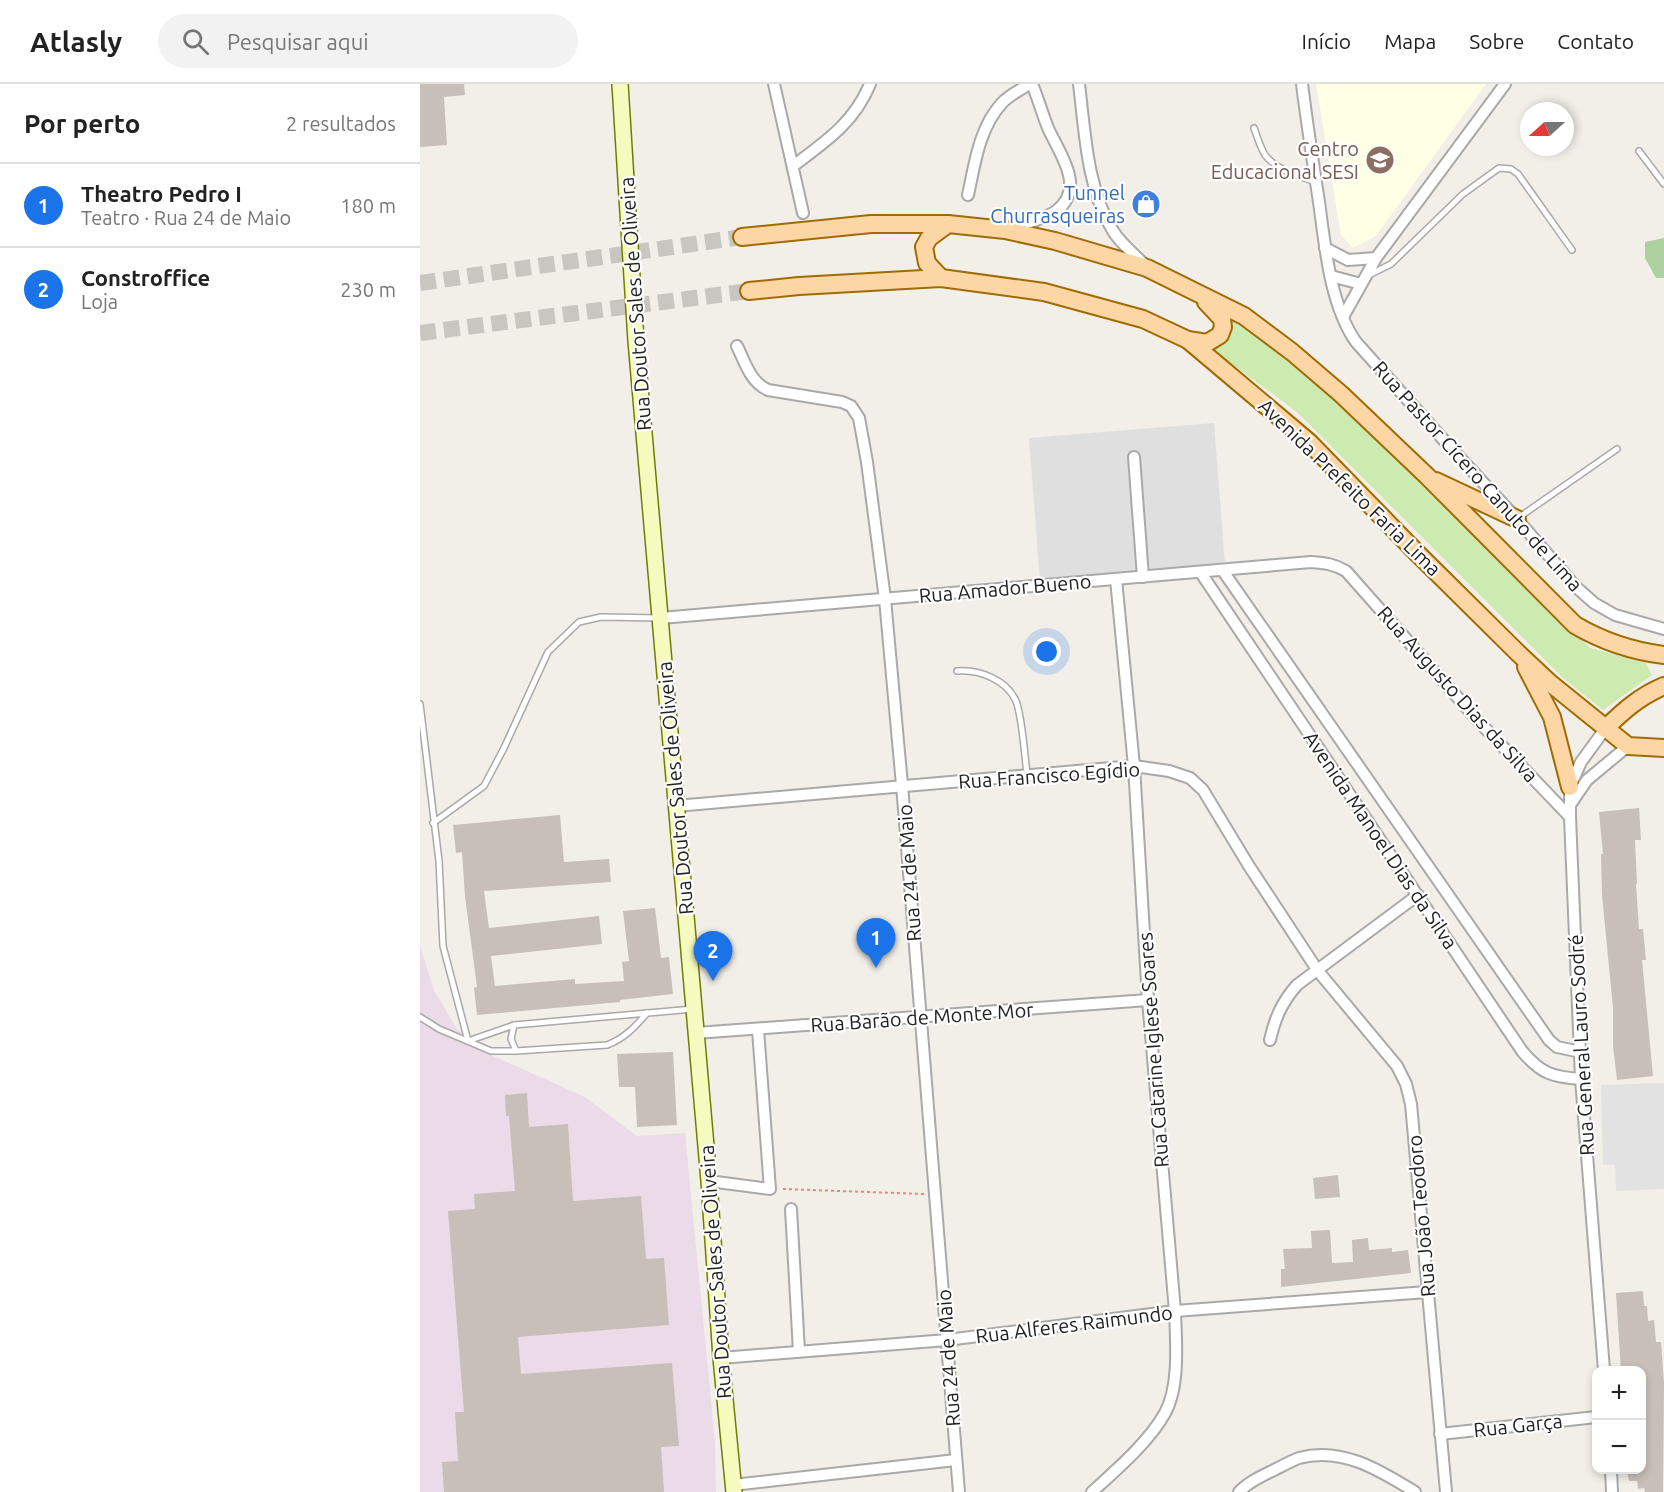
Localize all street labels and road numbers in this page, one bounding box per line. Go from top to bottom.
street label: Rua Doutor Sales de Oliveira [615,176,655,432]
street label: Rua Pastor Cícero Canuto de Lima [1368,356,1588,596]
street label: Avenida Prefeito Faria Lima [1254,394,1446,580]
street label: Rua Amador Bueno [918,569,1092,607]
street label: Rua Augusto Dias da Silva [1373,601,1543,787]
street label: Rua Doutor Sales de Oliveira [652,660,698,916]
street label: Avenida Manoel Dias da Silva [1299,727,1463,953]
street label: Rua Francisco Egídio [957,757,1141,793]
street label: Rua 24 de Maio [893,804,925,942]
street label: Rua Catarine Iglese Soares [1133,932,1173,1168]
street label: Rua General Lauro Sodré [1564,934,1598,1156]
street label: Rua Barão de Monte Mor [810,998,1035,1036]
street label: Rua João Teodoro [1402,1134,1440,1298]
street label: Rua Doutor Sales de Oliveira [695,1144,735,1400]
street label: Rua 24 de Maio [932,1289,964,1427]
street label: Rua Alferes Raimundo [974,1300,1174,1348]
street label: Rua Garça [1472,1409,1564,1441]

